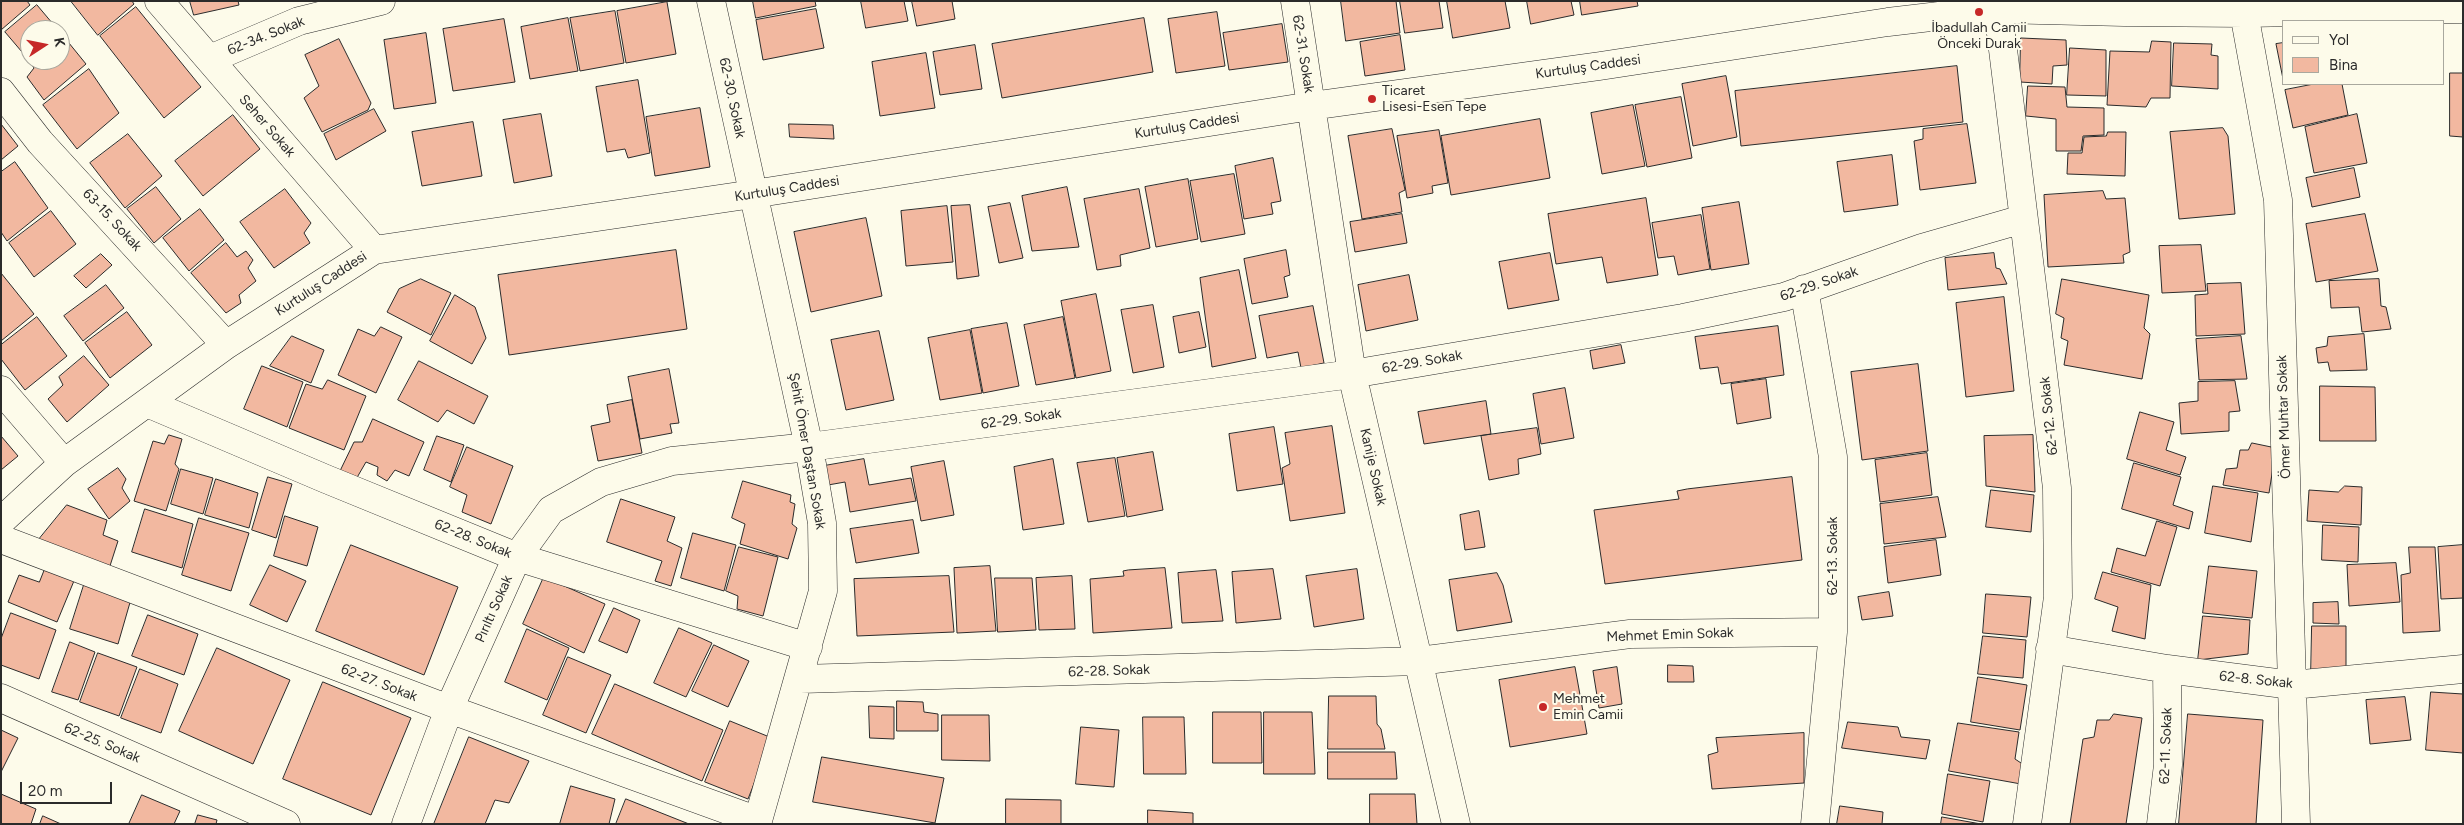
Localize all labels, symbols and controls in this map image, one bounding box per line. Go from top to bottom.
marker: İbadullah Camii Önceki Durak [1973,6,1985,18]
street label: 62-34. Sokak [225,13,307,59]
street label: 62-31. Sokak [1289,14,1317,94]
north arrow [20,20,70,70]
place label: İbadullah Camii Önceki Durak [1931,20,2027,52]
legend [2282,20,2444,85]
text: Yol [2329,31,2349,49]
text: K [50,36,68,48]
street label: Kurtuluş Caddesi [1534,51,1642,83]
street label: 62-30. Sokak [715,56,749,140]
text: Bina [2329,56,2358,74]
place label: Ticaret Lisesi-Esen Tepe [1382,83,1486,115]
street label: Seher Sokak [235,91,299,161]
marker: Ticaret Lisesi-Esen Tepe [1366,93,1378,105]
street label: Kurtuluş Caddesi [1133,109,1241,143]
street label: Kurtuluş Caddesi [733,172,841,206]
street label: 63-15. Sokak [79,185,145,255]
street label: Kurtuluş Caddesi [272,248,370,320]
street label: 62-29. Sokak [1778,263,1860,305]
street label: 62-29. Sokak [1381,347,1463,377]
street label: Ömer Muhtar Sokak [2273,355,2295,479]
street label: Şehit Ömer Daştan Sokak [785,371,829,531]
street label: 62-12. Sokak [2037,376,2061,456]
street label: 62-29. Sokak [980,405,1062,433]
street label: Kanije Sokak [1356,427,1390,507]
street label: 62-28. Sokak [432,516,514,562]
street label: 62-13. Sokak [1825,517,1841,595]
street label: Pırıltı Sokak [472,573,516,645]
street label: Mehmet Emin Sokak [1606,624,1734,646]
street label: 62-27. Sokak [338,661,420,705]
street label: 62-28. Sokak [1068,661,1150,681]
street label: 62-8. Sokak [2218,668,2294,692]
place label: Mehmet Emin Camii [1553,691,1623,724]
marker: Mehmet Emin Camii [1537,701,1549,713]
street label: 62-11. Sokak [2156,707,2176,785]
street label: 62-25. Sokak [61,719,143,767]
scale bar [22,772,115,804]
text: 20 m [28,782,62,800]

